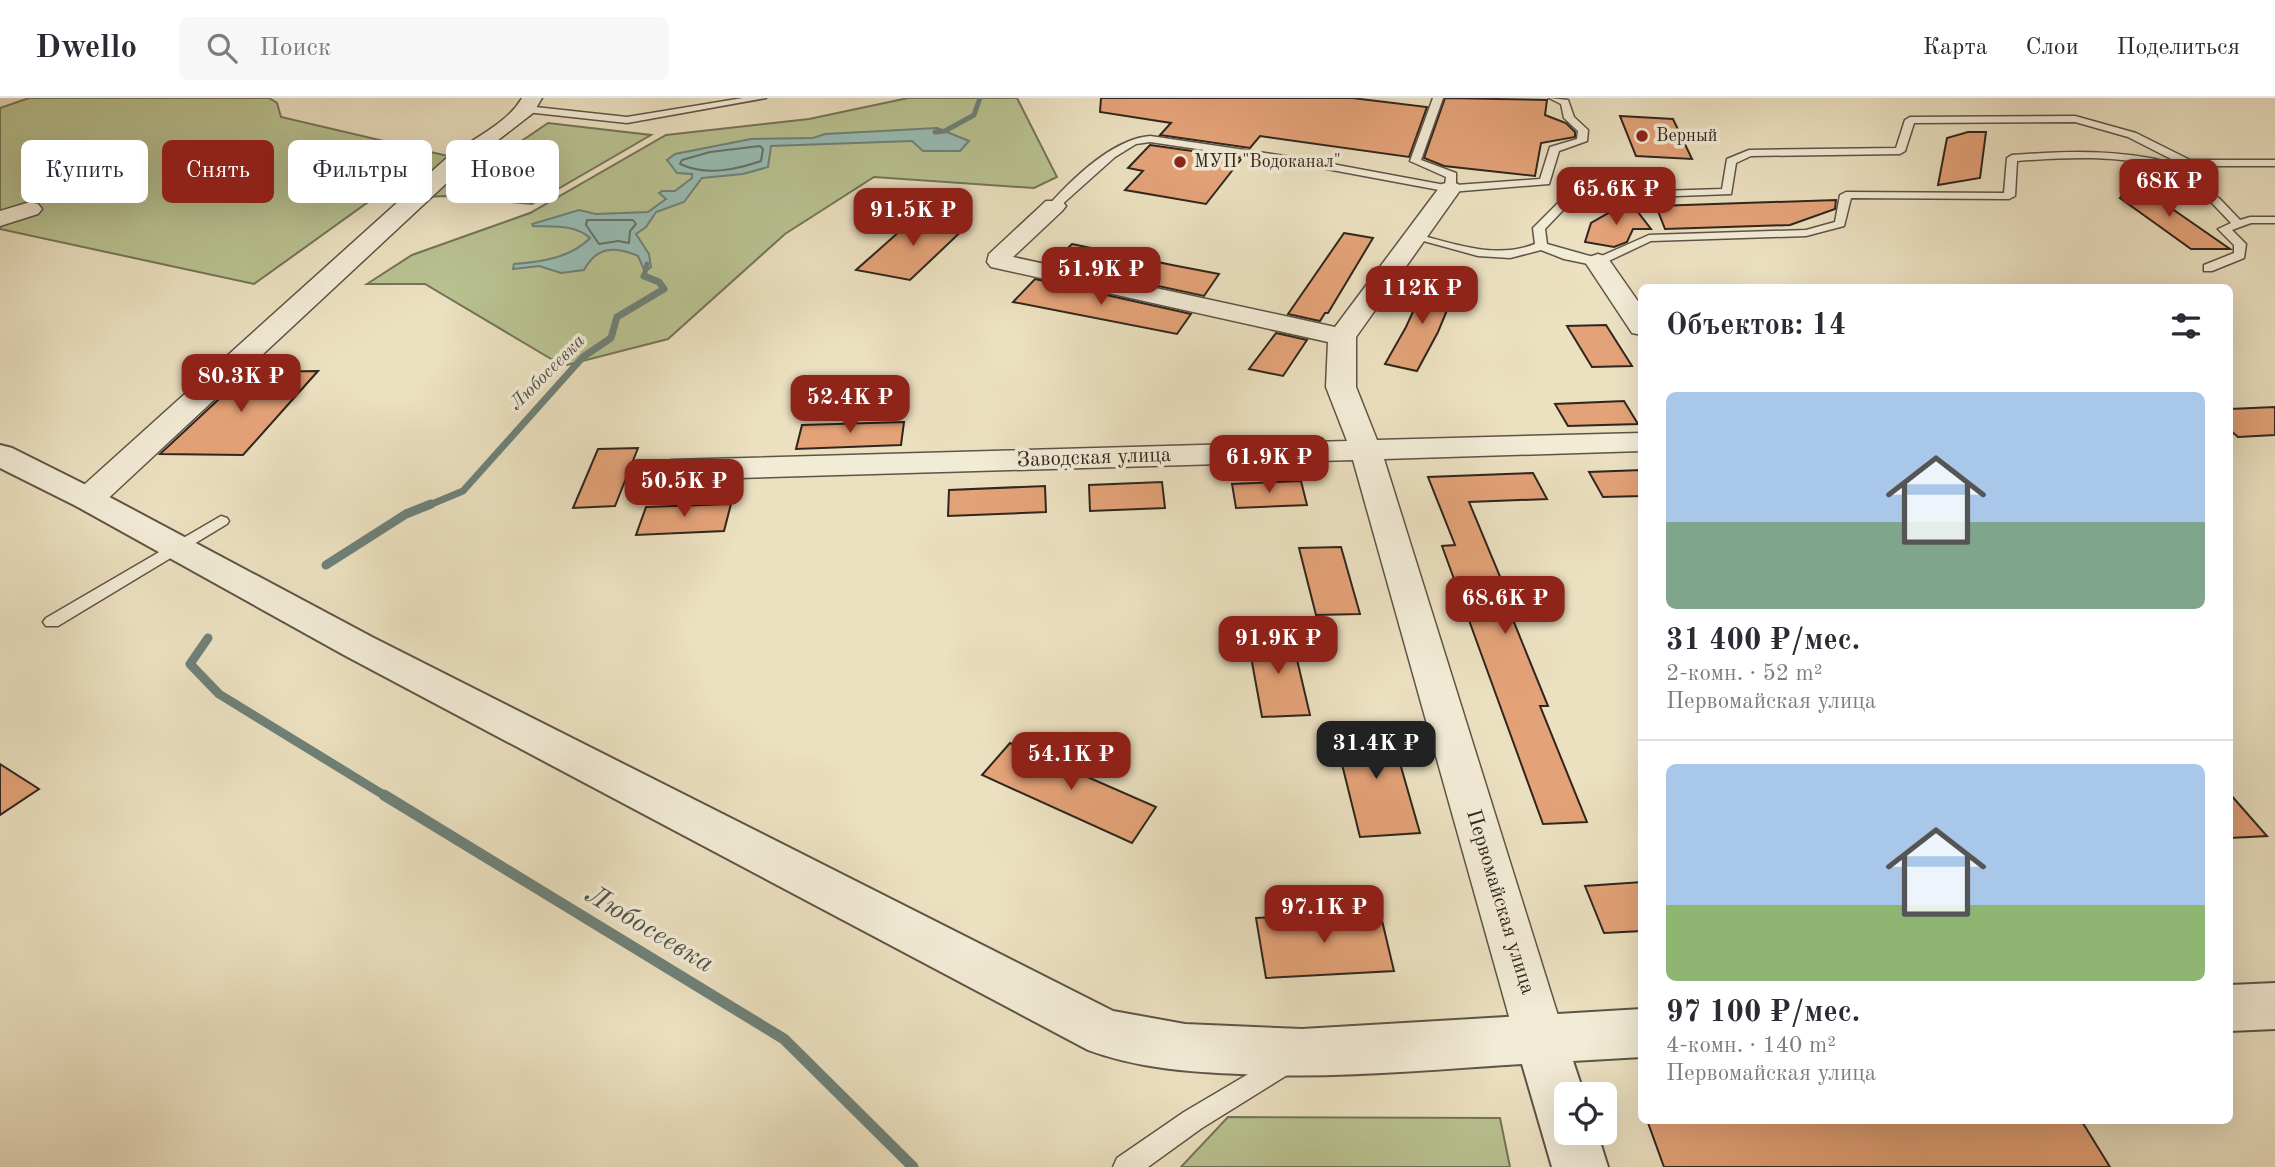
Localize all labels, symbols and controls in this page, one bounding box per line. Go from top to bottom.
search box [179,17,669,80]
icon: search [203,29,241,67]
text: Dwello [35,32,137,65]
text: Поиск [259,35,331,61]
text: Карта [1923,36,1988,60]
text: Слои [2026,36,2079,60]
text: Поделиться [2117,36,2240,60]
place label: Верный [1656,127,1717,145]
marker: Верный [1634,128,1650,144]
chip: Купить [21,140,148,203]
chip: Снять [162,140,274,203]
chip: Фильтры [288,140,432,203]
chip: Новое [446,140,559,203]
place label: МУП "Водоканал" [1194,153,1341,171]
marker: МУП "Водоканал" [1172,154,1188,170]
pin: 68K ₽ [2120,159,2218,219]
pin: 65.6K ₽ [1551,167,1681,227]
text: 68K ₽ [2136,170,2202,193]
text: 65.6K ₽ [1573,178,1659,201]
pin: 91.5K ₽ [848,188,978,248]
text: 91.5K ₽ [870,199,956,222]
pin: 51.9K ₽ [1036,248,1166,307]
text: 51.9K ₽ [1058,258,1144,281]
pin: 112K ₽ [1365,266,1479,326]
text: 112K ₽ [1382,277,1462,300]
icon: filters [2167,307,2205,345]
text: Объектов: 14 [1666,311,1846,341]
water label: Любосеевка [506,331,589,414]
pin: 80.3K ₽ [176,354,306,414]
text: 80.3K ₽ [198,365,284,388]
pin: 52.4K ₽ [785,376,915,435]
text: 52.4K ₽ [807,386,893,409]
pin: 61.9K ₽ [1204,436,1334,495]
icon: home [1873,437,1999,563]
street label: Заводская улица [1017,445,1171,471]
text: 61.9K ₽ [1226,446,1312,469]
pin: 50.5K ₽ [619,460,749,519]
text: 50.5K ₽ [641,470,727,493]
pin: 68.6K ₽ [1440,576,1570,636]
text: 68.6K ₽ [1462,587,1548,610]
pin: 91.9K ₽ [1213,616,1343,676]
text: 31 400 ₽/мес. [1666,626,1860,656]
text: 91.9K ₽ [1235,627,1321,650]
text: 2-комн. · 52 m² [1666,662,1823,685]
text: Первомайская улица [1666,690,1876,713]
pin: 31.4K ₽ [1311,722,1441,781]
pin: 54.1K ₽ [1006,732,1136,792]
text: 31.4K ₽ [1333,732,1419,755]
text: 54.1K ₽ [1028,743,1114,766]
street label: Первомайская улица [1462,807,1538,997]
icon: home [1873,809,1999,935]
water label: Любосеевка [580,881,718,979]
pin: 97.1K ₽ [1259,886,1389,945]
text: 97.1K ₽ [1281,896,1367,919]
text: 97 100 ₽/мес. [1666,998,1860,1028]
text: 4-комн. · 140 m² [1666,1034,1836,1057]
text: Первомайская улица [1666,1062,1876,1085]
map controls [1554,1082,1617,1145]
button: locate [1554,1082,1617,1145]

